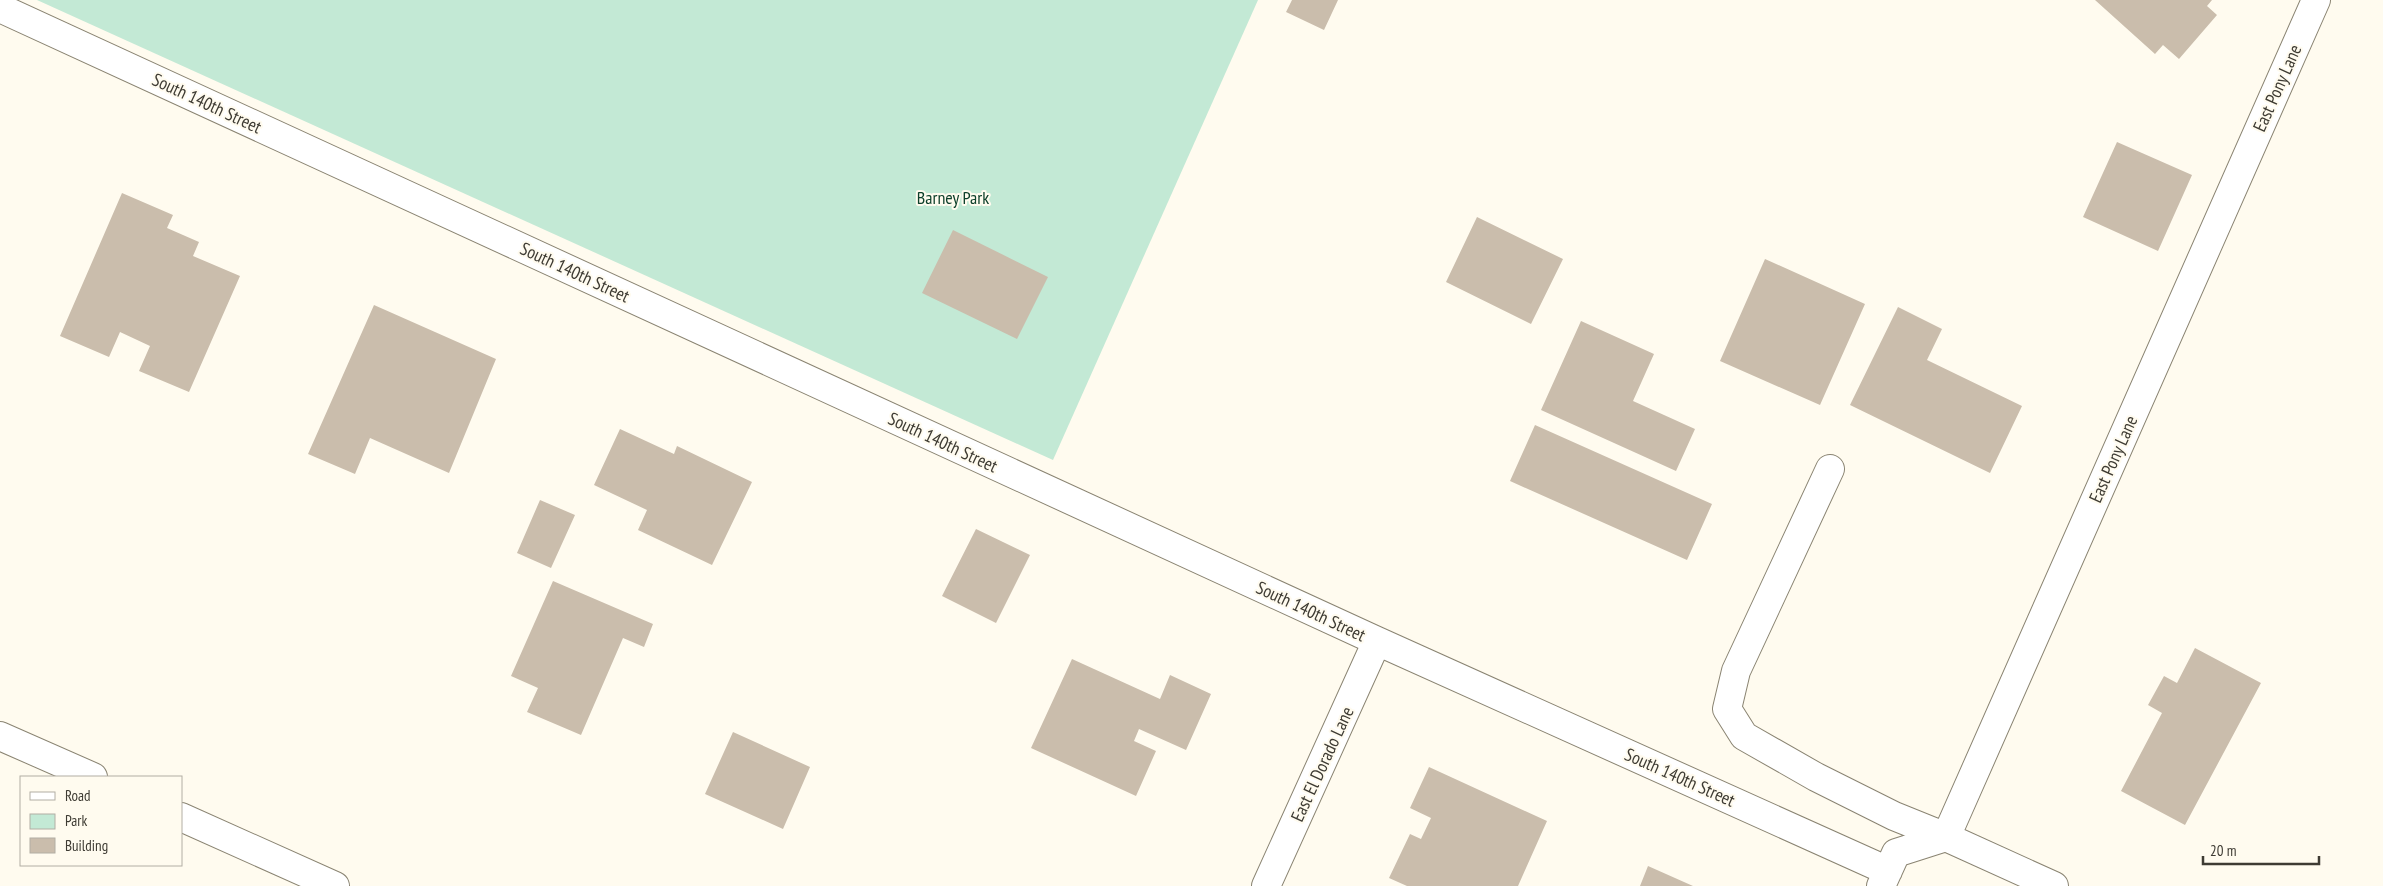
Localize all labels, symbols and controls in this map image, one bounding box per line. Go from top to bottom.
street label: East Pony Lane [2248,41,2306,135]
street label: South 140th Street [149,68,265,138]
park label: Barney Park [917,186,989,209]
street label: South 140th Street [517,237,633,307]
street label: South 140th Street [885,407,1001,477]
street label: East Pony Lane [2084,412,2142,506]
street label: South 140th Street [1253,576,1369,646]
street label: East El Dorado Lane [1285,703,1359,825]
street label: South 140th Street [1621,742,1739,812]
legend [20,776,182,866]
text: Road [65,786,91,805]
text: Park [65,811,87,830]
scale bar [2203,834,2319,866]
text: Building [65,836,108,855]
text: 20 m [2210,841,2236,860]

